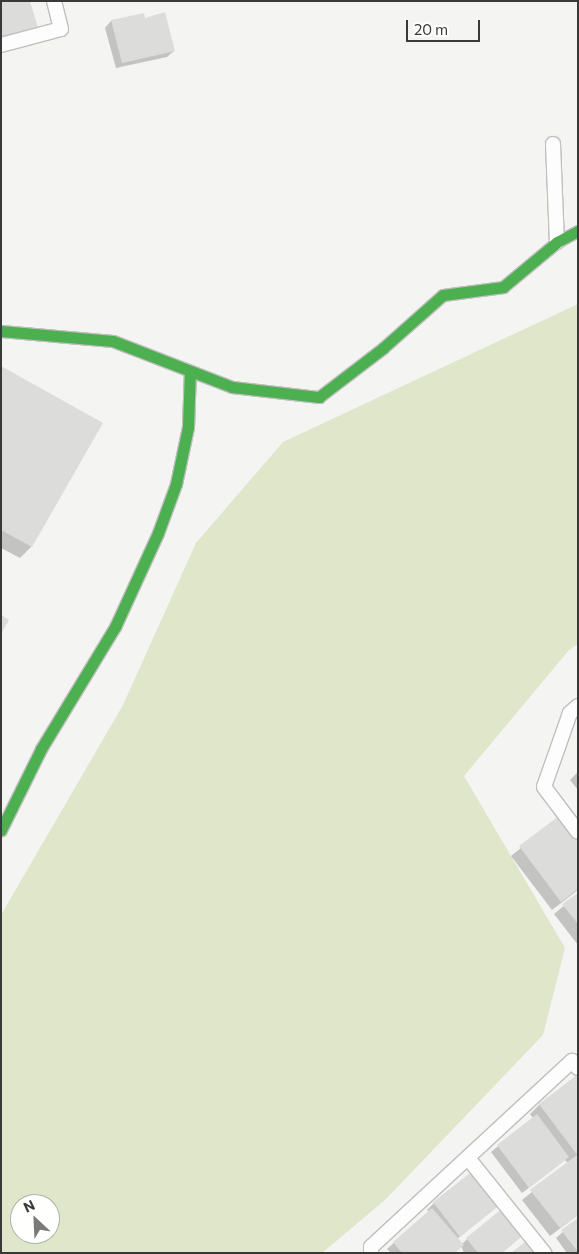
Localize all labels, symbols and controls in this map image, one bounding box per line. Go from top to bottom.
scale bar [409,10,483,42]
text: 20 m [414,20,448,38]
north arrow [10,1194,60,1244]
text: N [21,1196,37,1216]

